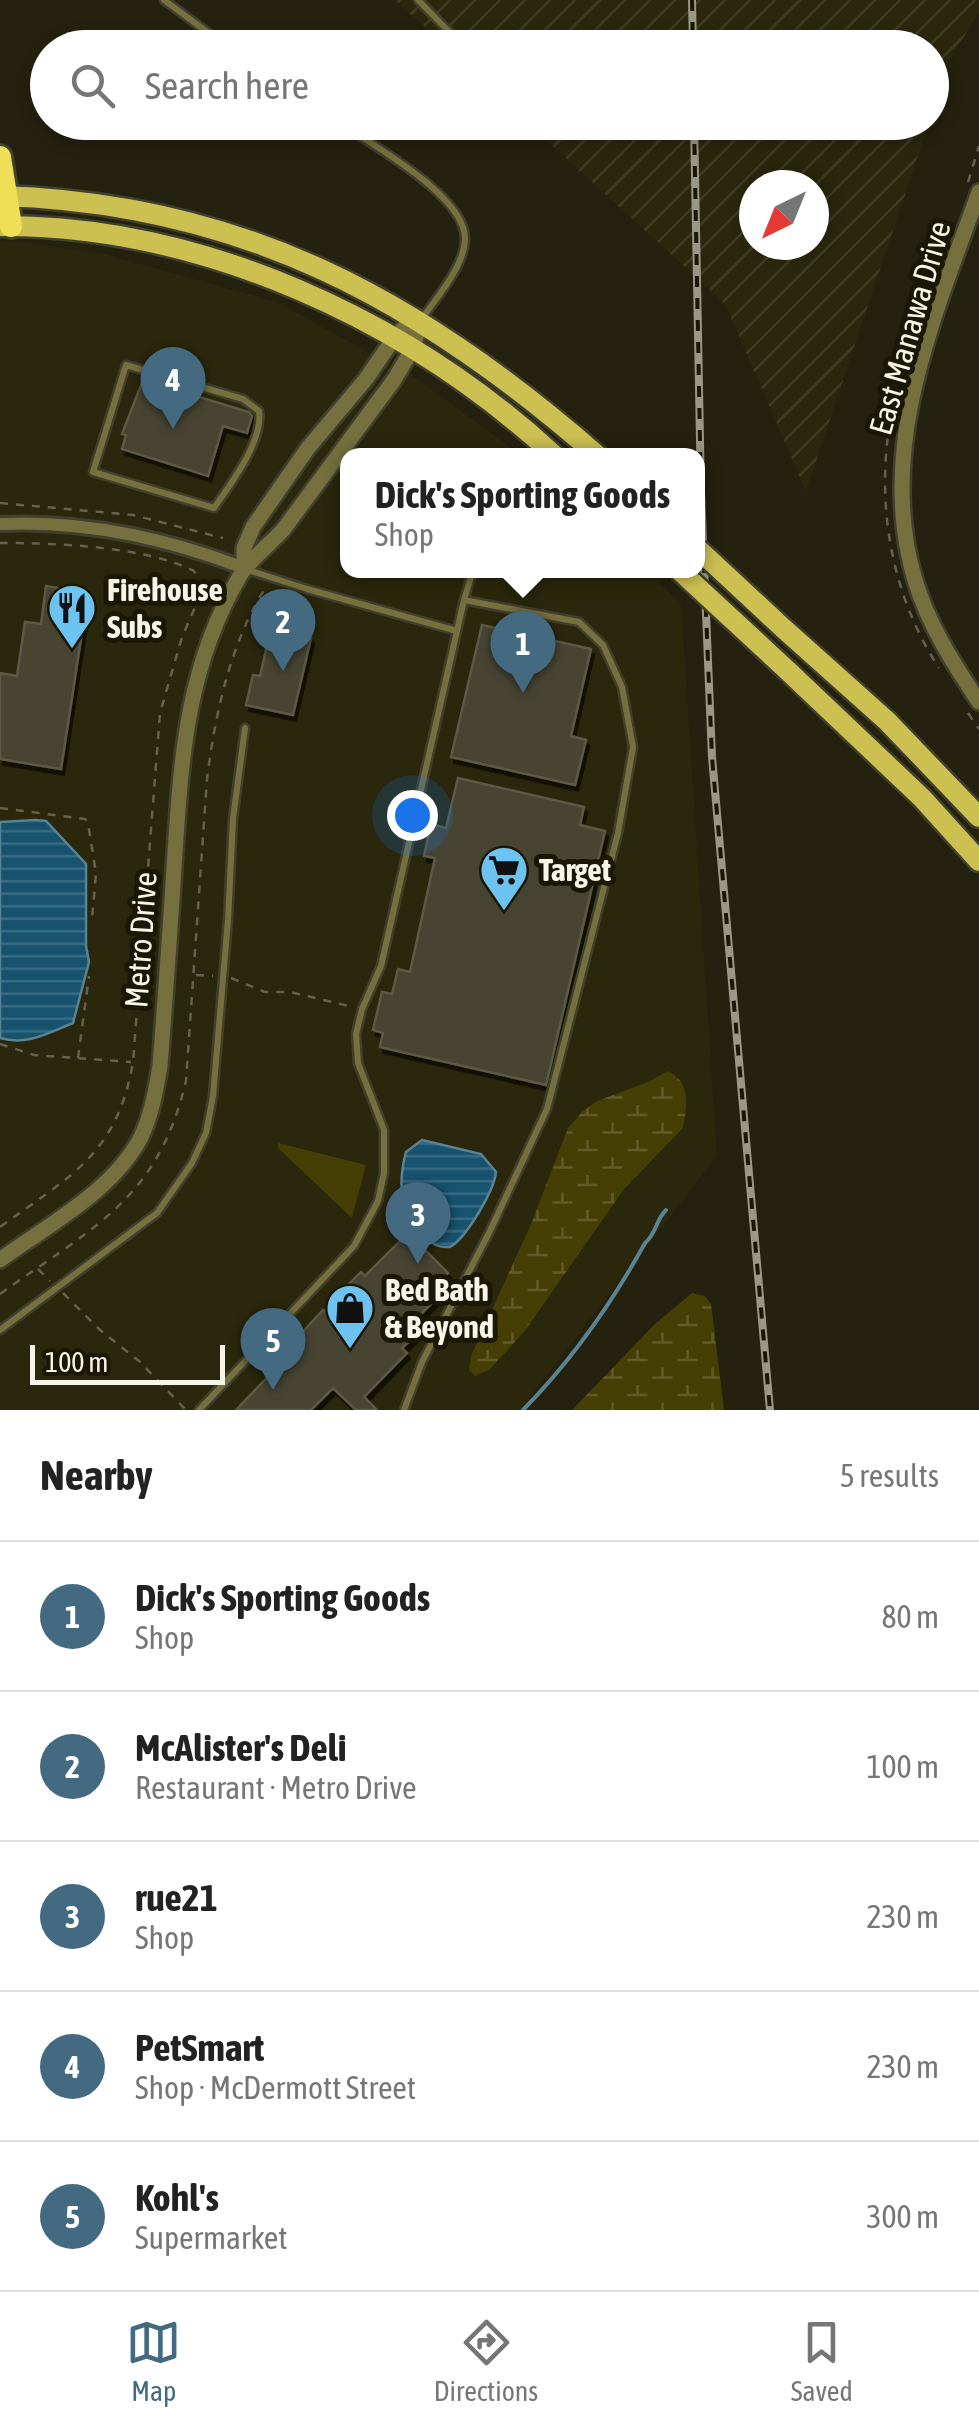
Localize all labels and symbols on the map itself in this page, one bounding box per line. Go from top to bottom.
north arrow [739,170,829,260]
street label: East Manawa Drive [861,217,958,439]
pin: 4 [140,346,206,429]
place label: Firehouse Subs [107,571,223,645]
restaurant icon: Firehouse Subs [46,582,98,650]
pin: 2 [250,588,316,671]
pin: 1 [490,610,556,693]
your location [387,790,438,841]
supermarket icon: Target [478,844,530,912]
place label: Target [539,851,612,888]
street label: Metro Drive [117,871,164,1009]
pin: 3 [386,1182,450,1264]
place label: Bed Bath & Beyond [385,1271,494,1345]
shop icon: Bed Bath & Beyond [324,1282,376,1350]
pin: 5 [240,1308,306,1390]
scale bar [30,1340,225,1384]

